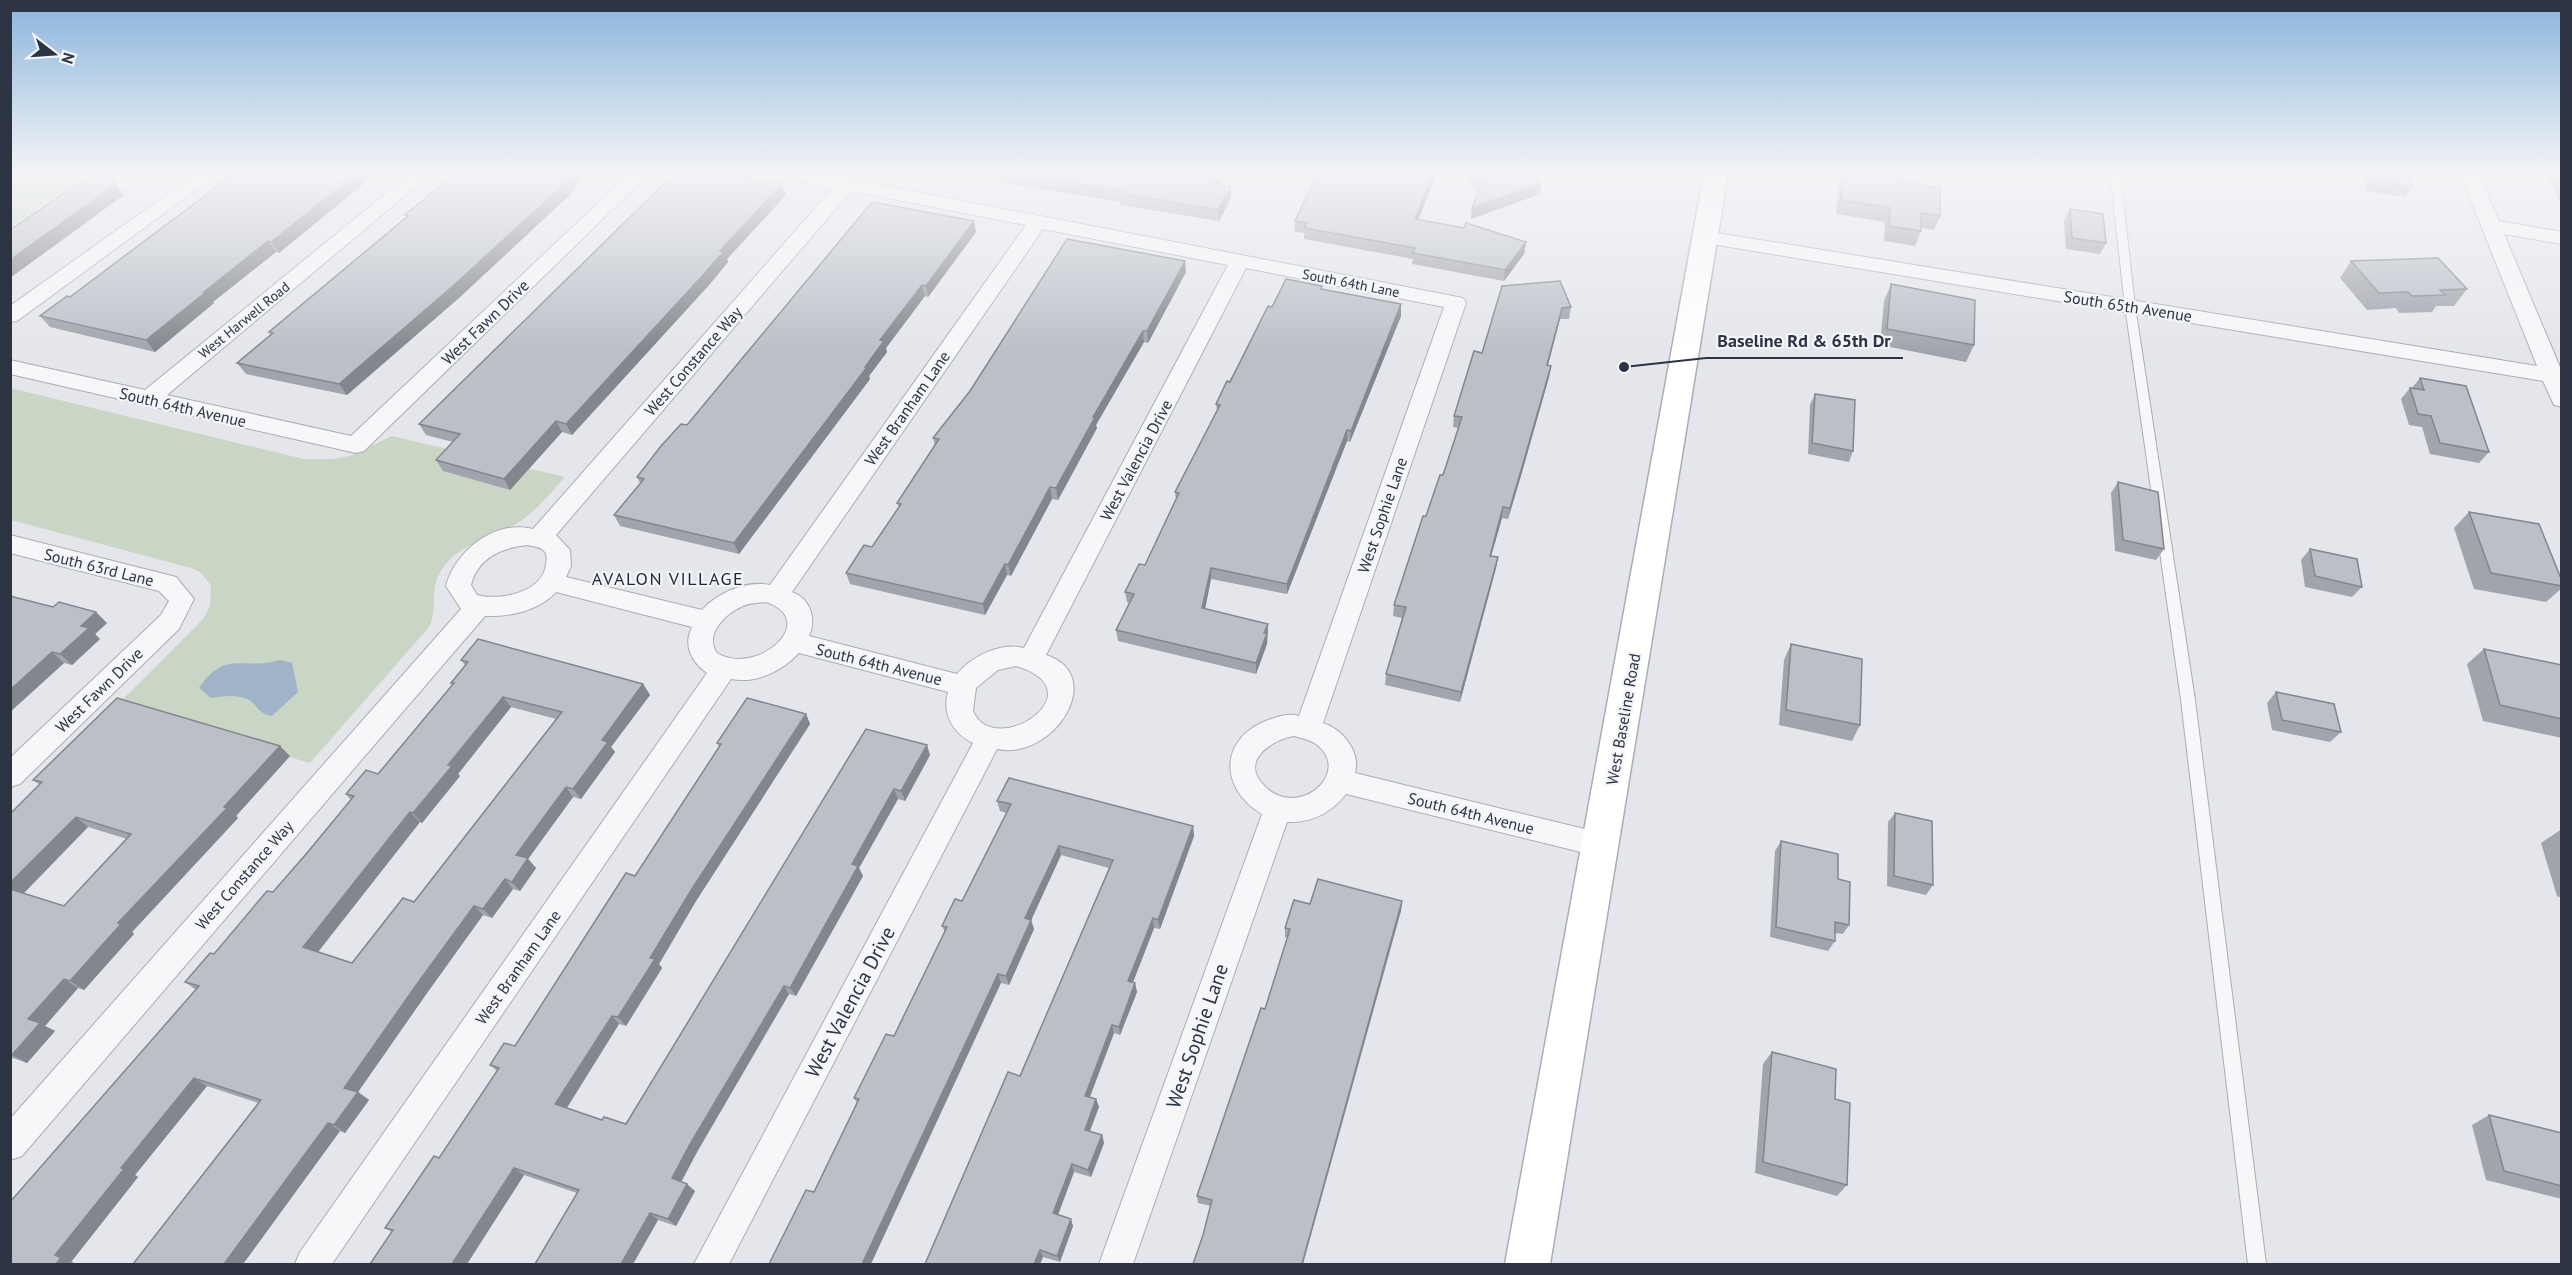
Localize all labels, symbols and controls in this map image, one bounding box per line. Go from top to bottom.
north arrow [24,24,84,84]
text: N [57,50,79,66]
street label: South 64th Lane [1301,265,1401,301]
street label: West Fawn Drive [437,275,533,369]
street label: West Harwell Road [195,278,293,362]
street label: South 65th Avenue [2062,286,2194,326]
street label: West Constance Way [640,302,746,420]
callout: Baseline Rd & 65th Dr [1706,322,1903,358]
text: Baseline Rd & 65th Dr [1717,329,1891,352]
street label: West Branham Lane [860,347,954,469]
street label: South 64th Avenue [118,383,248,431]
street label: West Valencia Drive [1096,396,1176,524]
street label: West Sophie Lane [1353,455,1411,575]
street label: South 63rd Lane [42,544,156,590]
district label: AVALON VILLAGE [592,567,744,590]
street label: South 64th Avenue [814,639,944,689]
street label: West Fawn Drive [51,643,147,737]
street label: West Baseline Road [1602,652,1644,786]
street label: South 64th Avenue [1406,788,1536,838]
street label: West Constance Way [191,816,297,934]
street label: West Branham Lane [471,906,565,1028]
street label: West Valencia Drive [799,922,901,1082]
street label: West Sophie Lane [1160,960,1234,1112]

